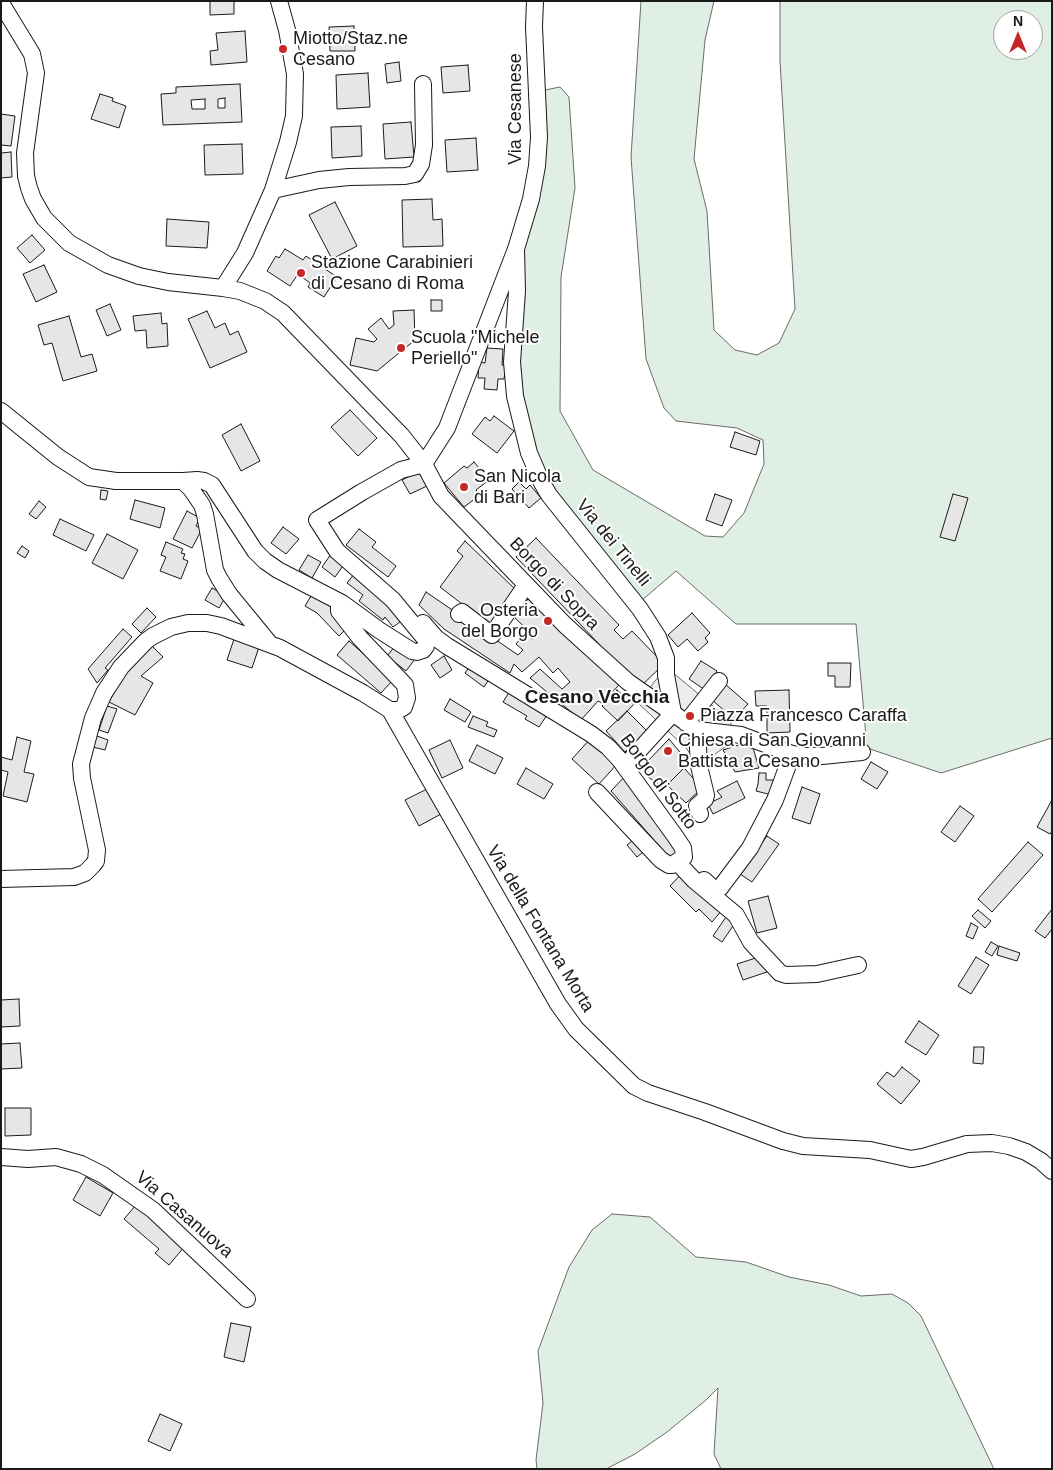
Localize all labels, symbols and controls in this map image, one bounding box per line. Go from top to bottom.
north arrow [993,10,1043,60]
text: N [1013,13,1023,29]
place label: Miotto/Staz.ne Cesano [293,28,408,70]
marker: Miotto/Staz.ne Cesano [277,43,289,55]
street label: Via Cesanese [505,53,527,165]
place label: Stazione Carabinieri di Cesano di Roma [311,252,473,294]
marker: Stazione Carabinieri di Cesano di Roma [295,267,307,279]
place label: Scuola "Michele Periello" [411,327,539,369]
marker: Scuola "Michele Periello" [395,342,407,354]
place label: San Nicola di Bari [474,466,561,508]
marker: San Nicola di Bari [458,481,470,493]
street label: Via dei Tinelli [571,495,655,591]
street label: Borgo di Sopra [505,533,603,635]
place label: Osteria del Borgo [461,600,538,642]
marker: Osteria del Borgo [542,615,554,627]
district label: Cesano Vecchia [525,687,669,709]
place label: Piazza Francesco Caraffa [700,705,907,727]
marker: Piazza Francesco Caraffa [684,710,696,722]
street label: Borgo di Sotto [615,730,701,834]
place label: Chiesa di San Giovanni Battista a Cesano [678,730,866,772]
marker: Chiesa di San Giovanni Battista a Cesano [662,745,674,757]
street label: Via della Fontana Morta [482,842,598,1016]
street label: Via Casanuova [131,1167,237,1263]

